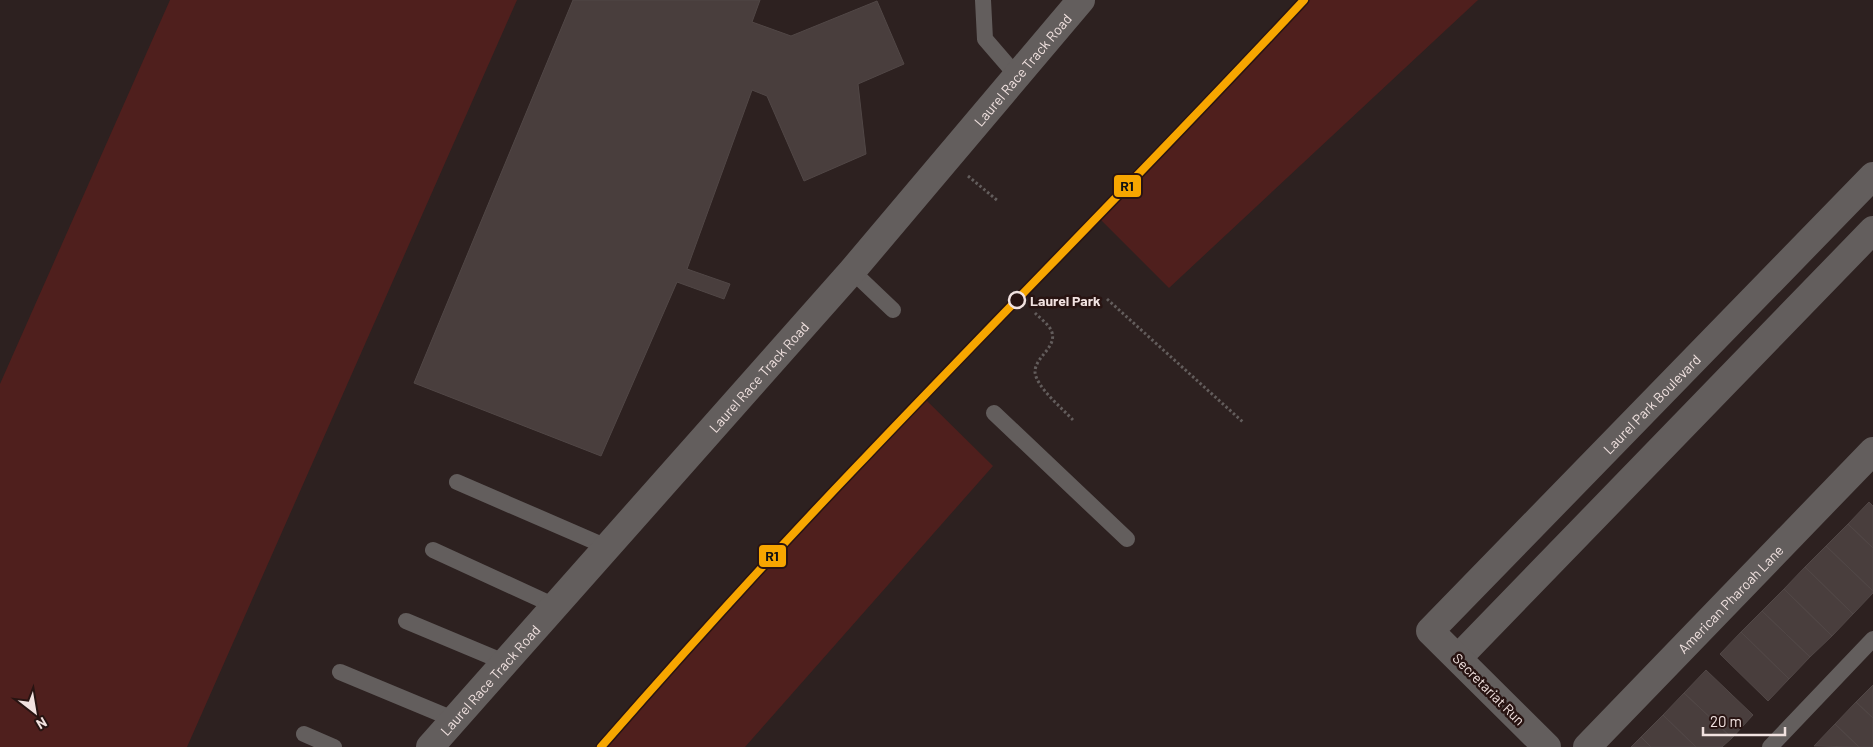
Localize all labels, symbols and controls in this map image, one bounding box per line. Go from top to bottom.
street label: Laurel Race Track Road [970,10,1075,129]
line badge: R1 [1113,174,1142,198]
text: R1 [1120,177,1134,194]
marker: Laurel Park [1008,291,1026,309]
place label: Laurel Park [1030,292,1101,309]
street label: Laurel Race Track Road [705,318,812,435]
street label: Laurel Park Boulevard [1599,350,1704,457]
street label: American Pharoah Lane [1674,541,1786,657]
line badge: R1 [758,544,787,568]
text: R1 [765,547,779,564]
street label: Laurel Race Track Road [436,621,543,738]
street label: Secretariat Run [1449,649,1529,729]
north arrow [10,687,60,737]
scale bar [1703,704,1786,736]
text: 20 m [1710,712,1742,730]
text: N [34,714,50,733]

